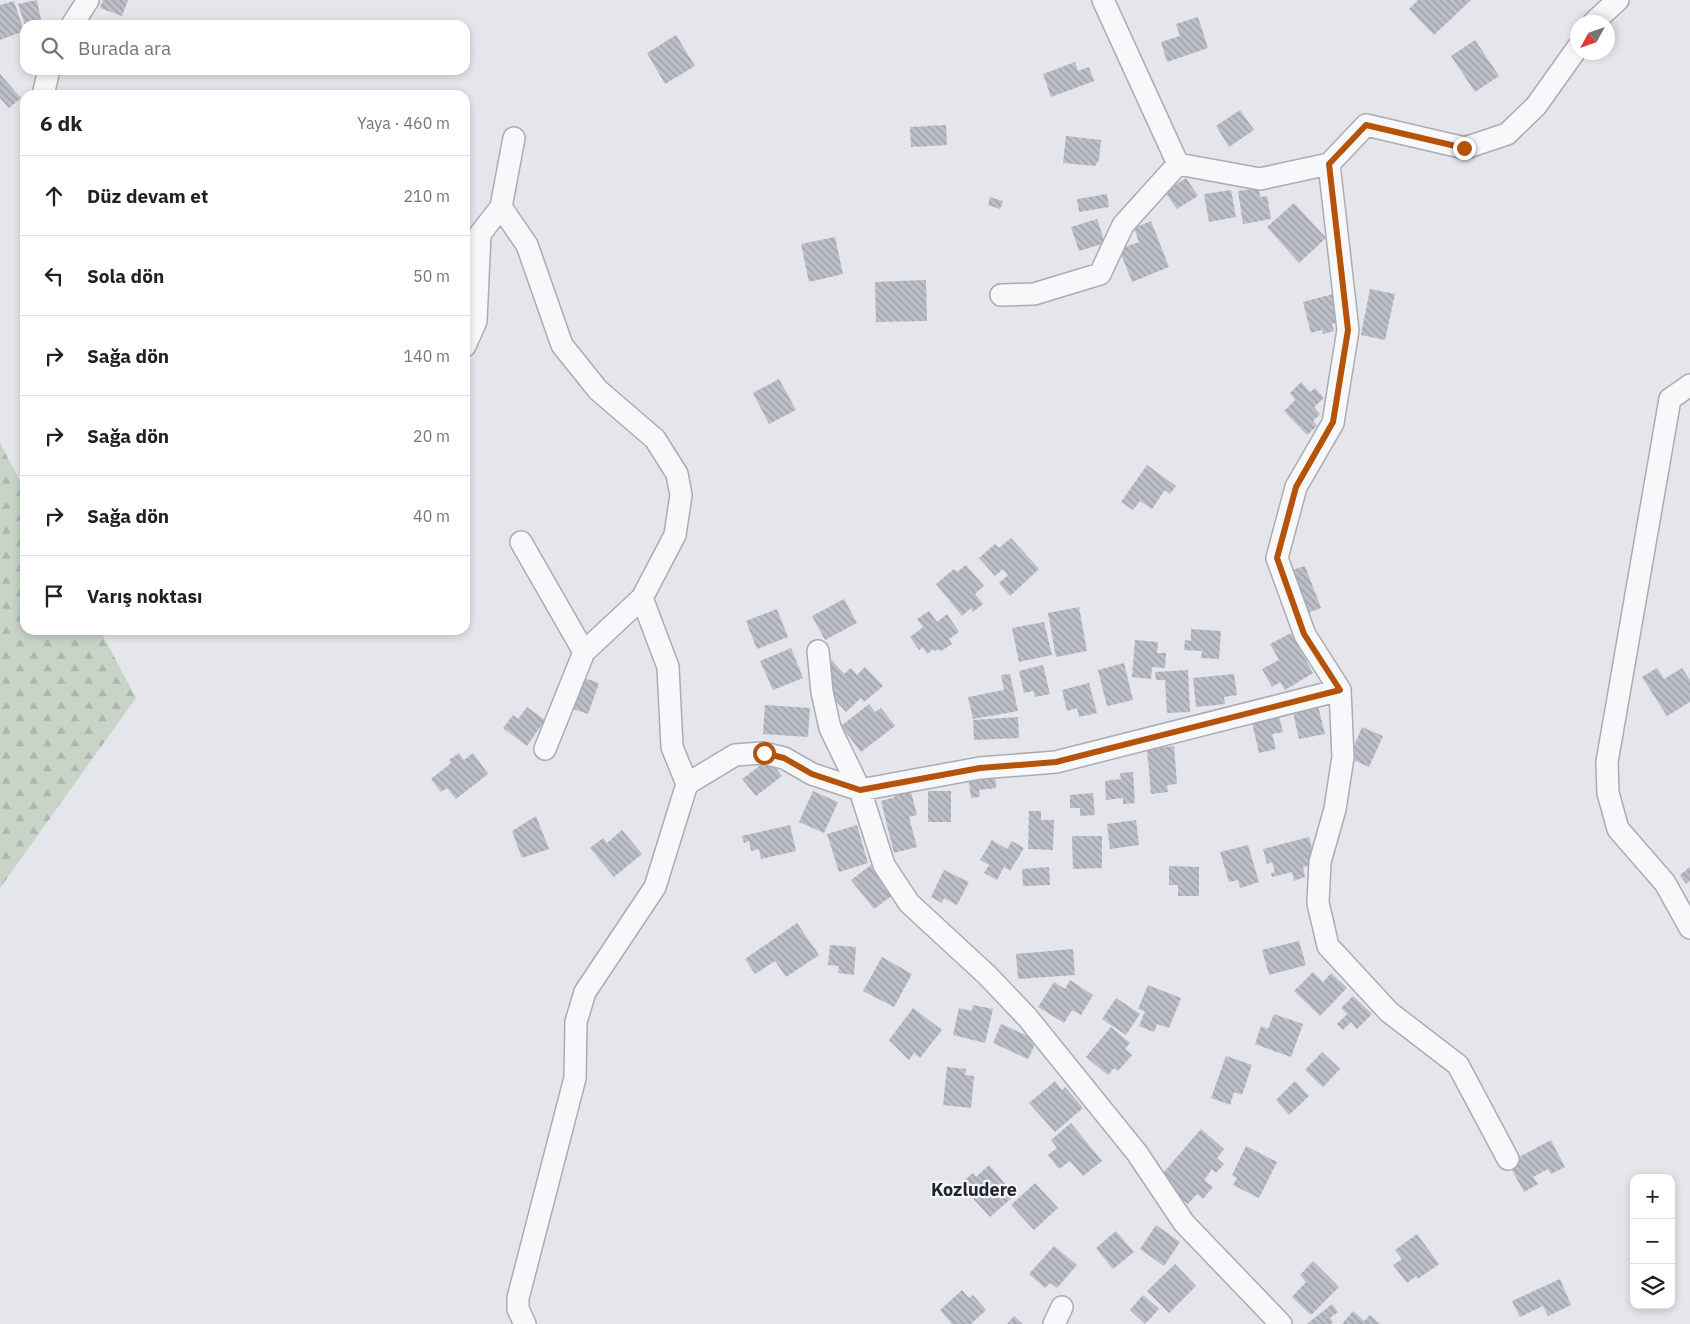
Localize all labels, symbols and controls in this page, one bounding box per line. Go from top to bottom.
north arrow [1570,15,1615,60]
search box [20,20,470,75]
icon: search [38,34,66,62]
text: Burada ara [78,36,171,60]
text: 6 dk [40,109,82,137]
text: Yaya · 460 m [357,113,450,133]
route end [1453,137,1476,160]
icon: ahead [40,182,68,210]
text: Düz devam et [87,184,208,208]
text: 210 m [403,186,450,206]
icon: left [40,262,68,290]
text: Sola dön [87,264,164,288]
text: 50 m [413,266,450,286]
icon: right [40,342,68,370]
text: Sağa dön [87,344,169,368]
text: 140 m [403,346,450,366]
icon: right [40,422,68,450]
text: Sağa dön [87,424,169,448]
text: 20 m [413,426,450,446]
icon: right [40,502,68,530]
text: Sağa dön [87,504,169,528]
text: 40 m [413,506,450,526]
icon: arrive [40,582,68,610]
text: Varış noktası [87,584,202,608]
route start [753,742,776,765]
map controls [1630,1174,1675,1309]
button: + [1630,1174,1675,1219]
district label: Kozludere [931,1178,1017,1201]
button: − [1630,1219,1675,1264]
button: layers [1630,1264,1675,1309]

